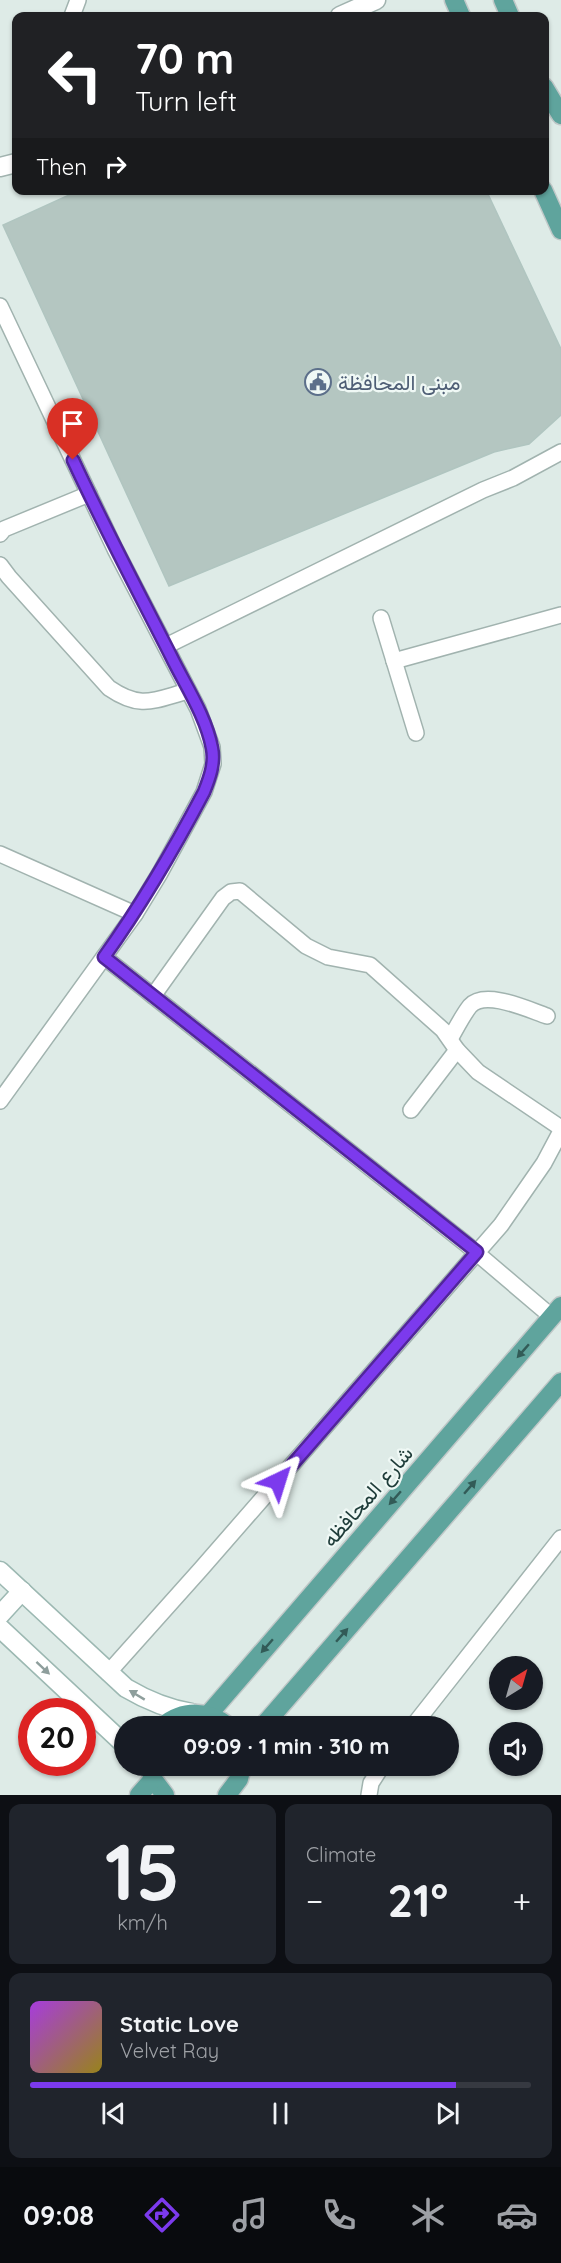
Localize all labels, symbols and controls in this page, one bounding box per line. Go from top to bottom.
text: 70 m [135,32,234,85]
icon: left [36,36,114,114]
text: Turn left [135,84,237,118]
icon: right [99,150,132,183]
text: Then [36,153,87,181]
public building icon: مبنى المحافظة [303,367,333,397]
place label: مبنى المحافظة [338,369,460,395]
pin [47,398,98,460]
icon: arrive [56,407,89,440]
one-way arrow [517,1343,530,1358]
street label: شارع المحافظه [316,1440,419,1553]
position arrow [246,1449,310,1513]
one-way arrow [463,1480,476,1495]
one-way arrow [389,1490,402,1505]
one-way arrow [336,1627,349,1643]
one-way arrow [261,1638,274,1654]
north arrow [489,1656,543,1710]
map controls [489,1656,543,1776]
one-way arrow [35,1661,50,1674]
one-way arrow [129,1689,145,1700]
speed limit sign: 20 [18,1698,96,1776]
button: sound [489,1722,543,1776]
text: 09:09 · 1 min · 310 m [183,1732,390,1760]
text: 15 [105,1822,180,1920]
text: Climate [306,1842,376,1867]
text: 21° [387,1872,448,1928]
text: − [306,1880,323,1921]
text: + [512,1880,531,1921]
text: km/h [117,1910,168,1935]
text: Static Love [120,2010,239,2038]
text: Velvet Ray [120,2038,219,2063]
icon: previous [97,2097,130,2130]
icon: pause [264,2097,297,2130]
icon: next [431,2097,464,2130]
icon: directions [141,2194,183,2236]
icon: music [229,2194,271,2236]
icon: phone [318,2194,360,2236]
icon: climate [407,2194,449,2236]
icon: car [496,2194,538,2236]
text: 09:08 [23,2198,94,2232]

